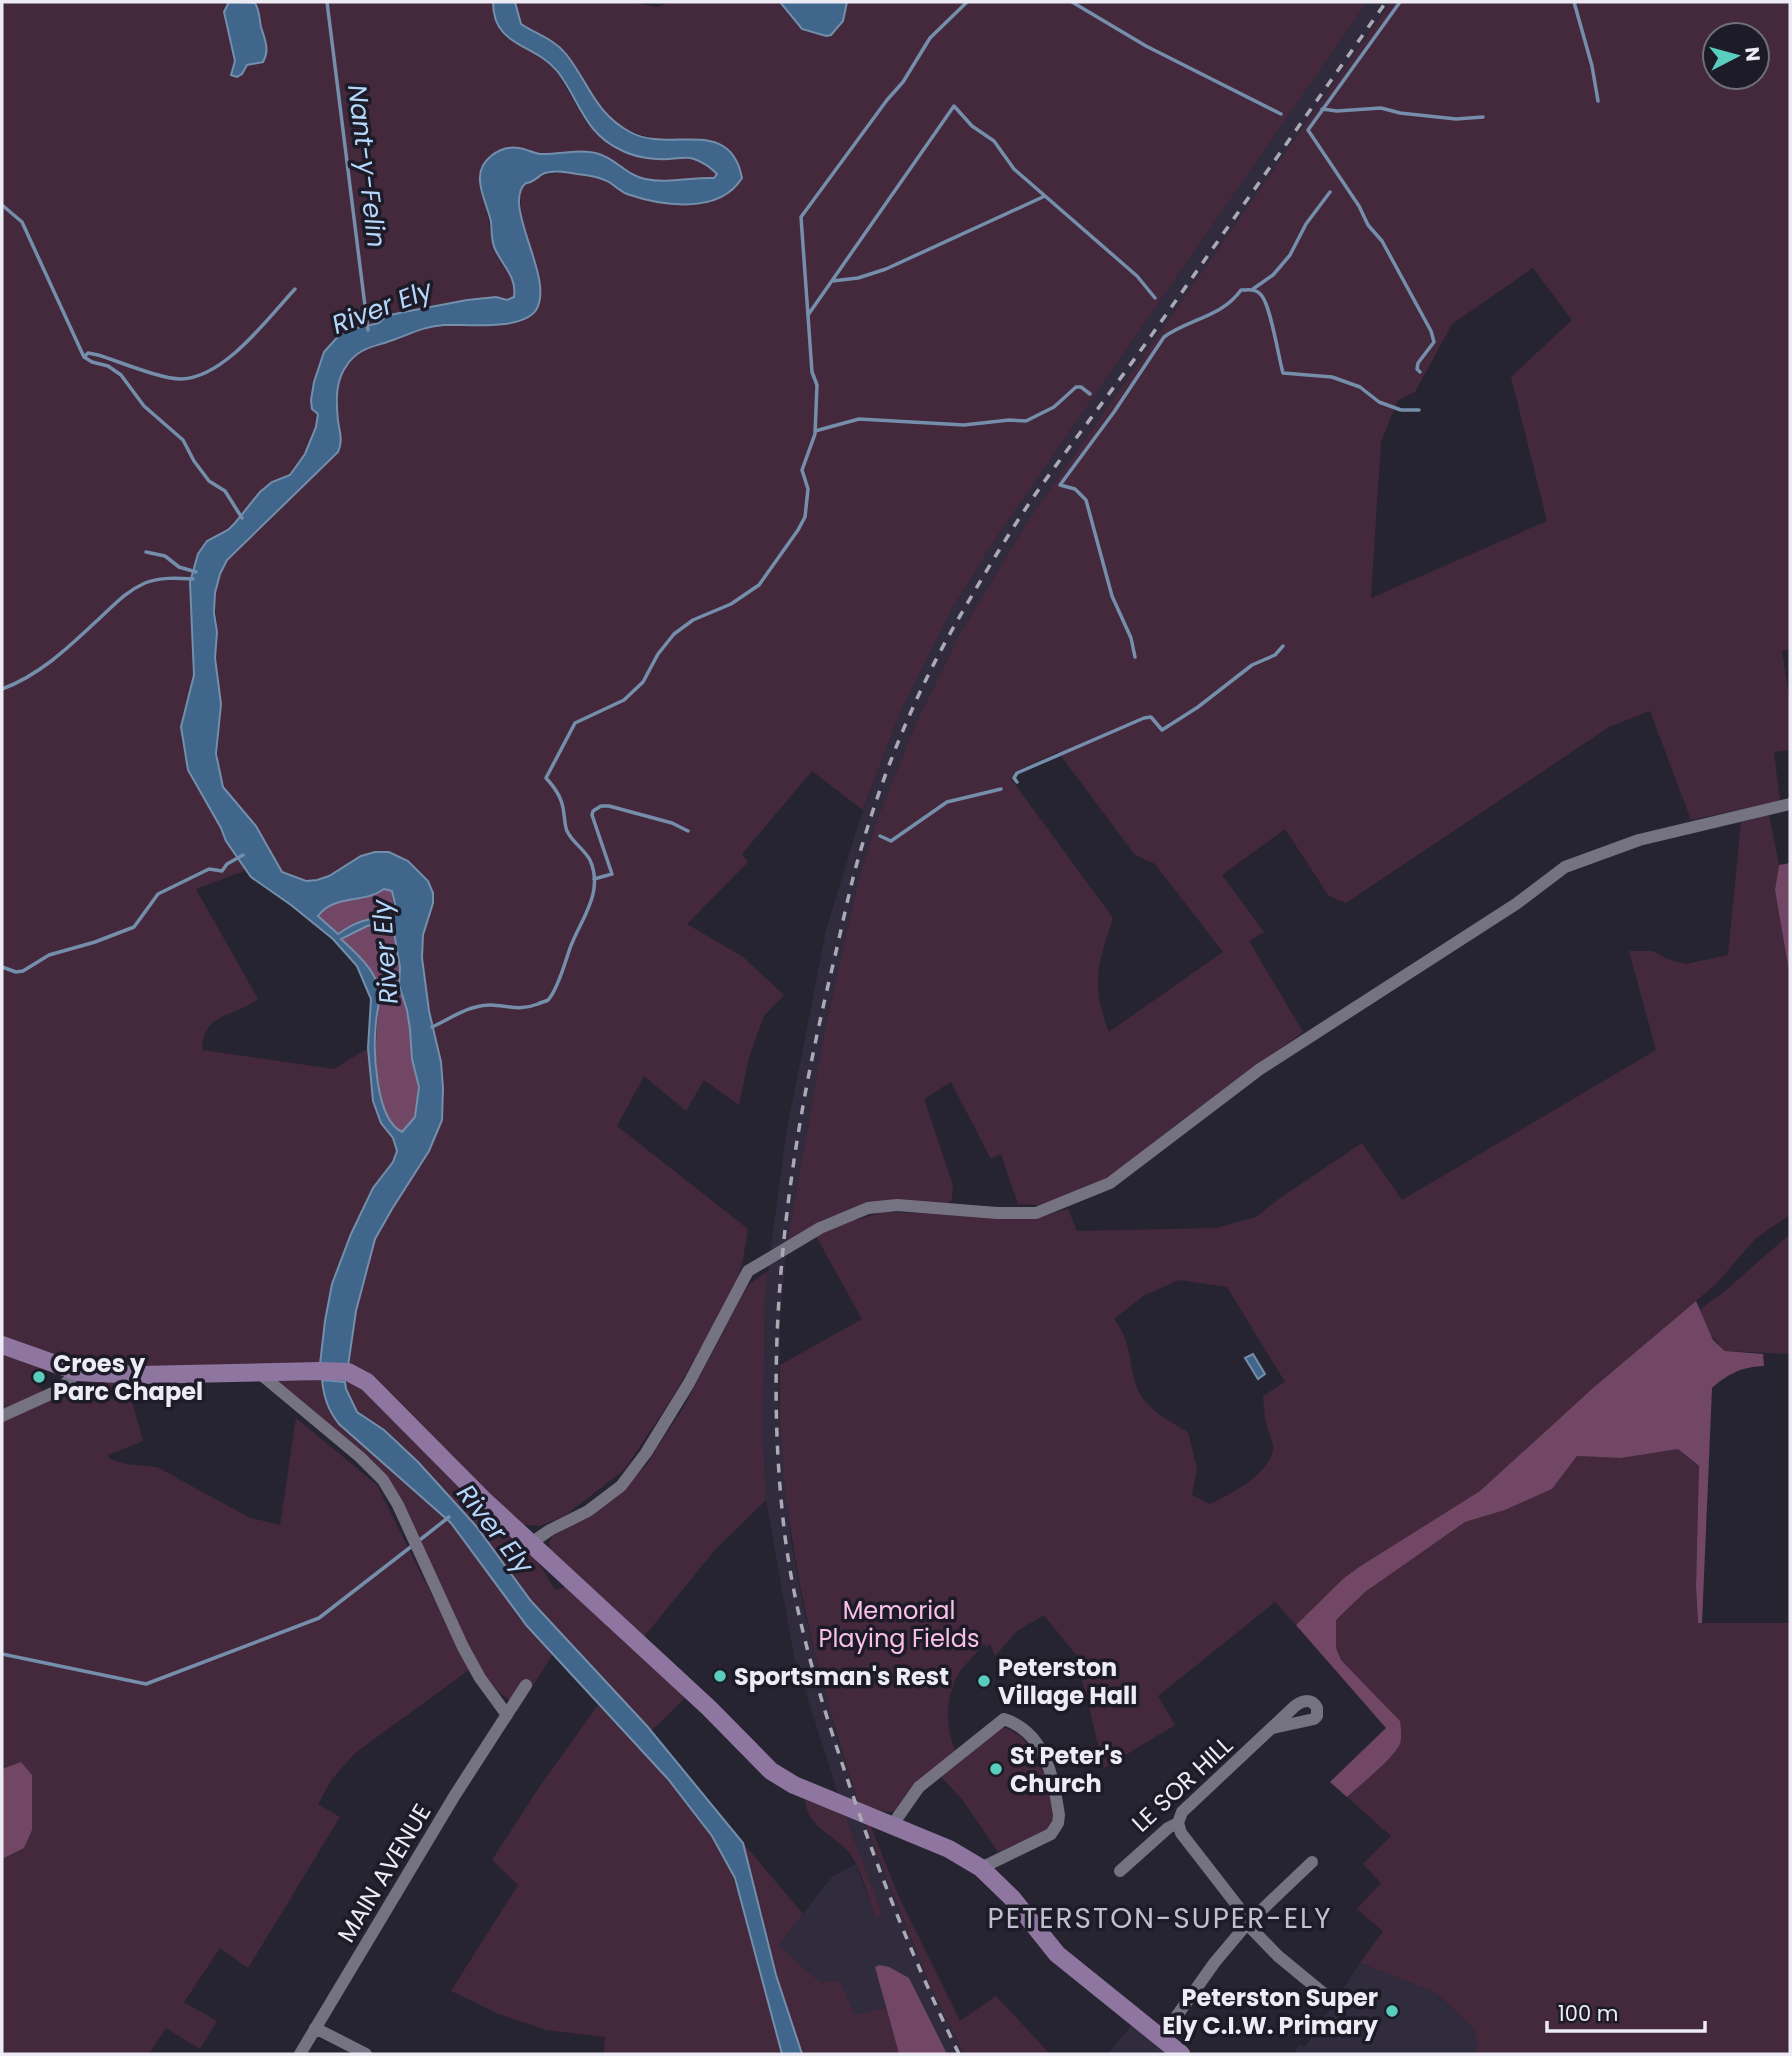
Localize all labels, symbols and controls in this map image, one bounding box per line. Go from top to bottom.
north arrow [1701,21,1771,91]
text: N [1738,46,1767,63]
water label: Nant-y-Felin [339,82,395,250]
water label: River Ely [327,271,439,343]
water label: River Ely [363,897,407,1005]
place label: Croes y Parc Chapel [53,1347,203,1408]
marker: Croes y Parc Chapel [31,1369,47,1385]
water label: River Ely [449,1477,542,1582]
park label: Memorial Playing Fields [819,1594,979,1655]
place label: Peterston Village Hall [998,1651,1137,1712]
place label: Sportsman's Rest [734,1660,949,1693]
marker: Sportsman's Rest [712,1668,728,1684]
marker: Peterston Village Hall [976,1673,992,1689]
street label: LE SOR HILL [1125,1729,1239,1839]
place label: St Peter's Church [1010,1739,1123,1800]
marker: St Peter's Church [988,1761,1004,1777]
street label: MAIN AVENUE [330,1798,438,1948]
district label: PETERSTON-SUPER-ELY [988,1899,1333,1938]
place label: Peterston Super Ely C.I.W. Primary [1162,1981,1379,2042]
scale bar [1547,1990,1704,2034]
text: 100 m [1558,1999,1618,2028]
marker: Peterston Super Ely C.I.W. Primary [1384,2003,1400,2019]

